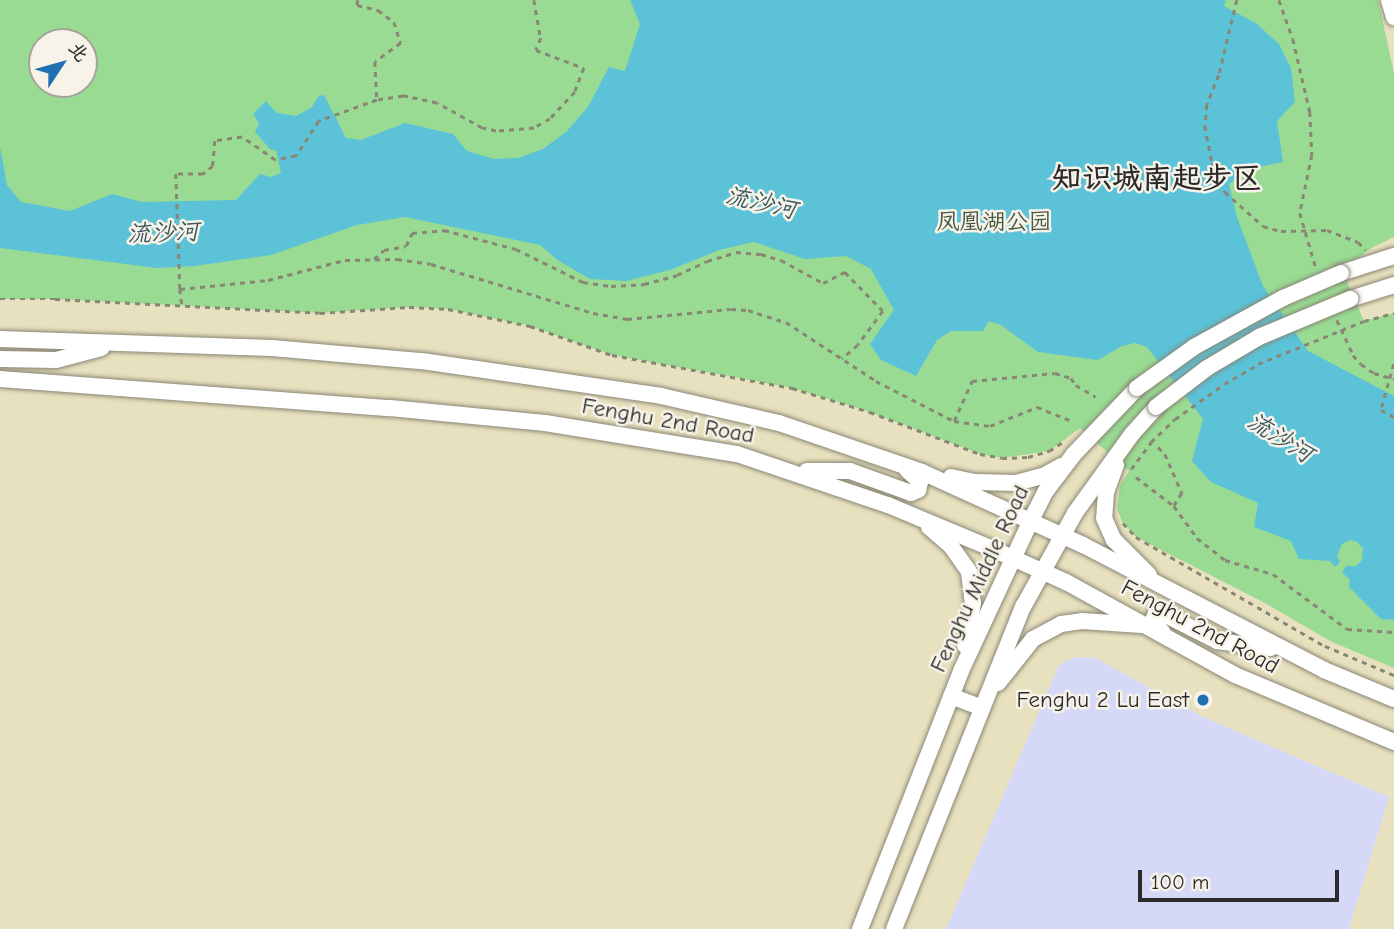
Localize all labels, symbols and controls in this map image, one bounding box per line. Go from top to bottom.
north arrow [28,28,98,98]
text: 北 [64,38,93,66]
district label: 知识城南起步区 [1052,161,1262,197]
water label: 流沙河 [723,181,799,225]
park label: 凤凰湖公园 [937,208,1051,236]
water label: 流沙河 [127,217,199,249]
street label: Fenghu 2nd Road [580,392,756,450]
water label: 流沙河 [1242,407,1318,469]
street label: Fenghu Middle Road [925,481,1035,677]
street label: Fenghu 2nd Road [1117,574,1283,680]
place label: Fenghu 2 Lu East [1017,686,1189,714]
marker: Fenghu 2 Lu East [1195,692,1211,708]
scale bar [1142,856,1343,900]
text: 100 m [1151,870,1209,894]

